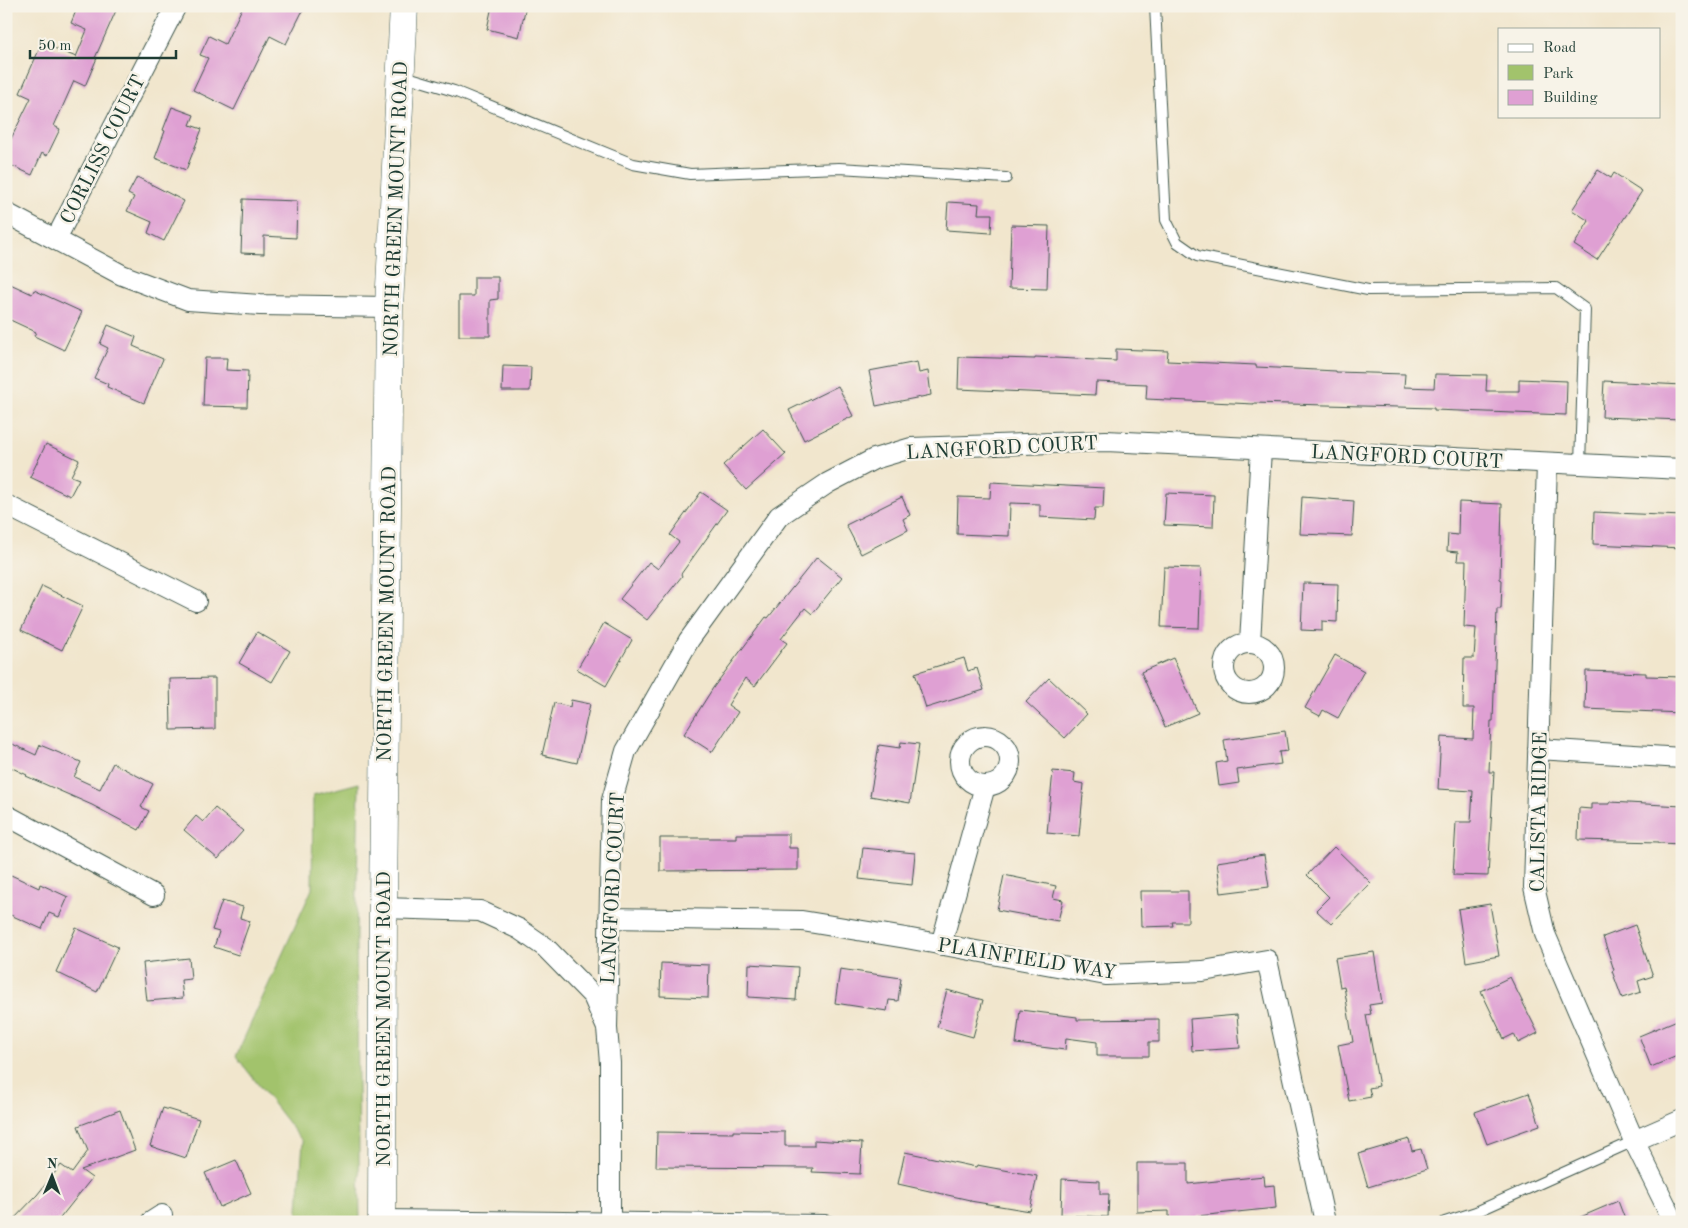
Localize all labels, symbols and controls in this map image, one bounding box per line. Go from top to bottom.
scale bar [30,28,176,60]
legend [1498,28,1660,118]
text: 50 m [38,39,72,54]
text: Road [1543,41,1577,56]
street label: NORTH GREEN MOUNT ROAD [382,61,412,357]
text: Park [1543,67,1574,82]
street label: CORLISS COURT [58,72,150,228]
text: Building [1543,91,1598,106]
street label: LANGFORD COURT [905,434,1099,464]
street label: LANGFORD COURT [1310,443,1504,473]
street label: NORTH GREEN MOUNT ROAD [375,466,401,762]
street label: CALISTA RIDGE [1529,731,1551,893]
street label: LANGFORD COURT [599,791,629,985]
street label: NORTH GREEN MOUNT ROAD [375,871,395,1167]
street label: PLAINFIELD WAY [936,936,1118,984]
north arrow [28,1150,78,1200]
text: N [47,1157,58,1171]

